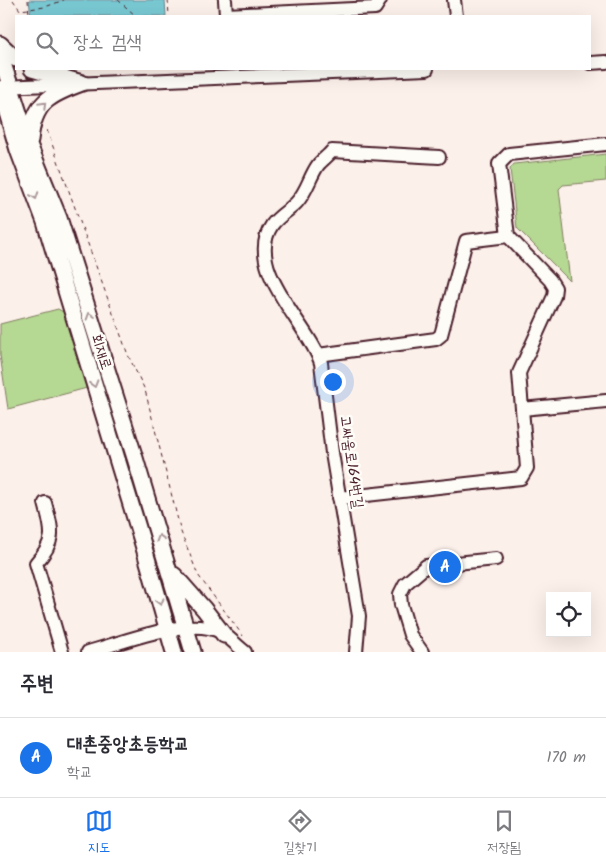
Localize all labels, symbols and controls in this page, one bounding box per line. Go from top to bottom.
search box [15,15,591,70]
text: 장소 검색 [73,28,142,58]
icon: search [33,29,61,57]
one-way arrow [37,102,46,111]
one-way arrow [29,191,39,200]
one-way arrow [86,313,96,321]
street label: 회재로 [84,331,118,373]
your location [320,369,346,395]
one-way arrow [89,379,99,388]
street label: 고싸움로164번길 [333,414,369,510]
one-way arrow [155,534,165,543]
pin: A [429,548,461,586]
map controls [546,592,591,637]
button: locate [546,592,591,637]
one-way arrow [154,598,164,606]
text: 주변 [20,668,54,701]
text: 대촌중앙초등학교 [67,730,189,760]
text: A [31,745,41,770]
text: 170 m [546,745,586,770]
text: 학교 [67,760,93,785]
tab: 지도 [85,807,113,859]
tab: 길찾기 [283,807,317,859]
tab: 저장됨 [487,807,521,859]

